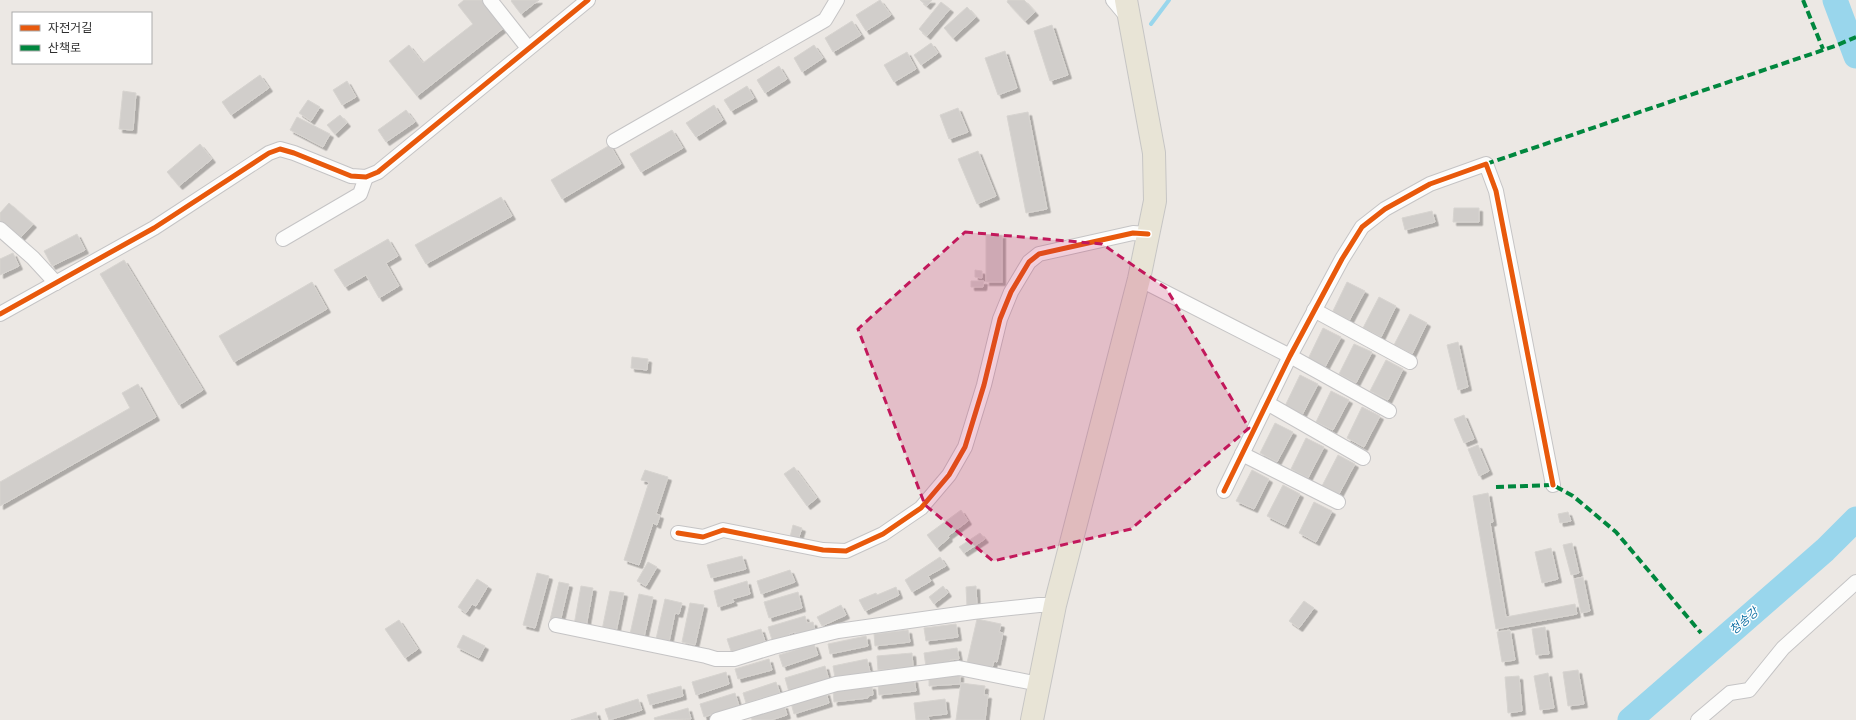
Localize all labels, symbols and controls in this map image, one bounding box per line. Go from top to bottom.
legend [12,12,152,64]
text: 자전거길 [48,19,92,37]
text: 산책로 [48,39,81,57]
water label: 청송강 [1726,602,1764,639]

